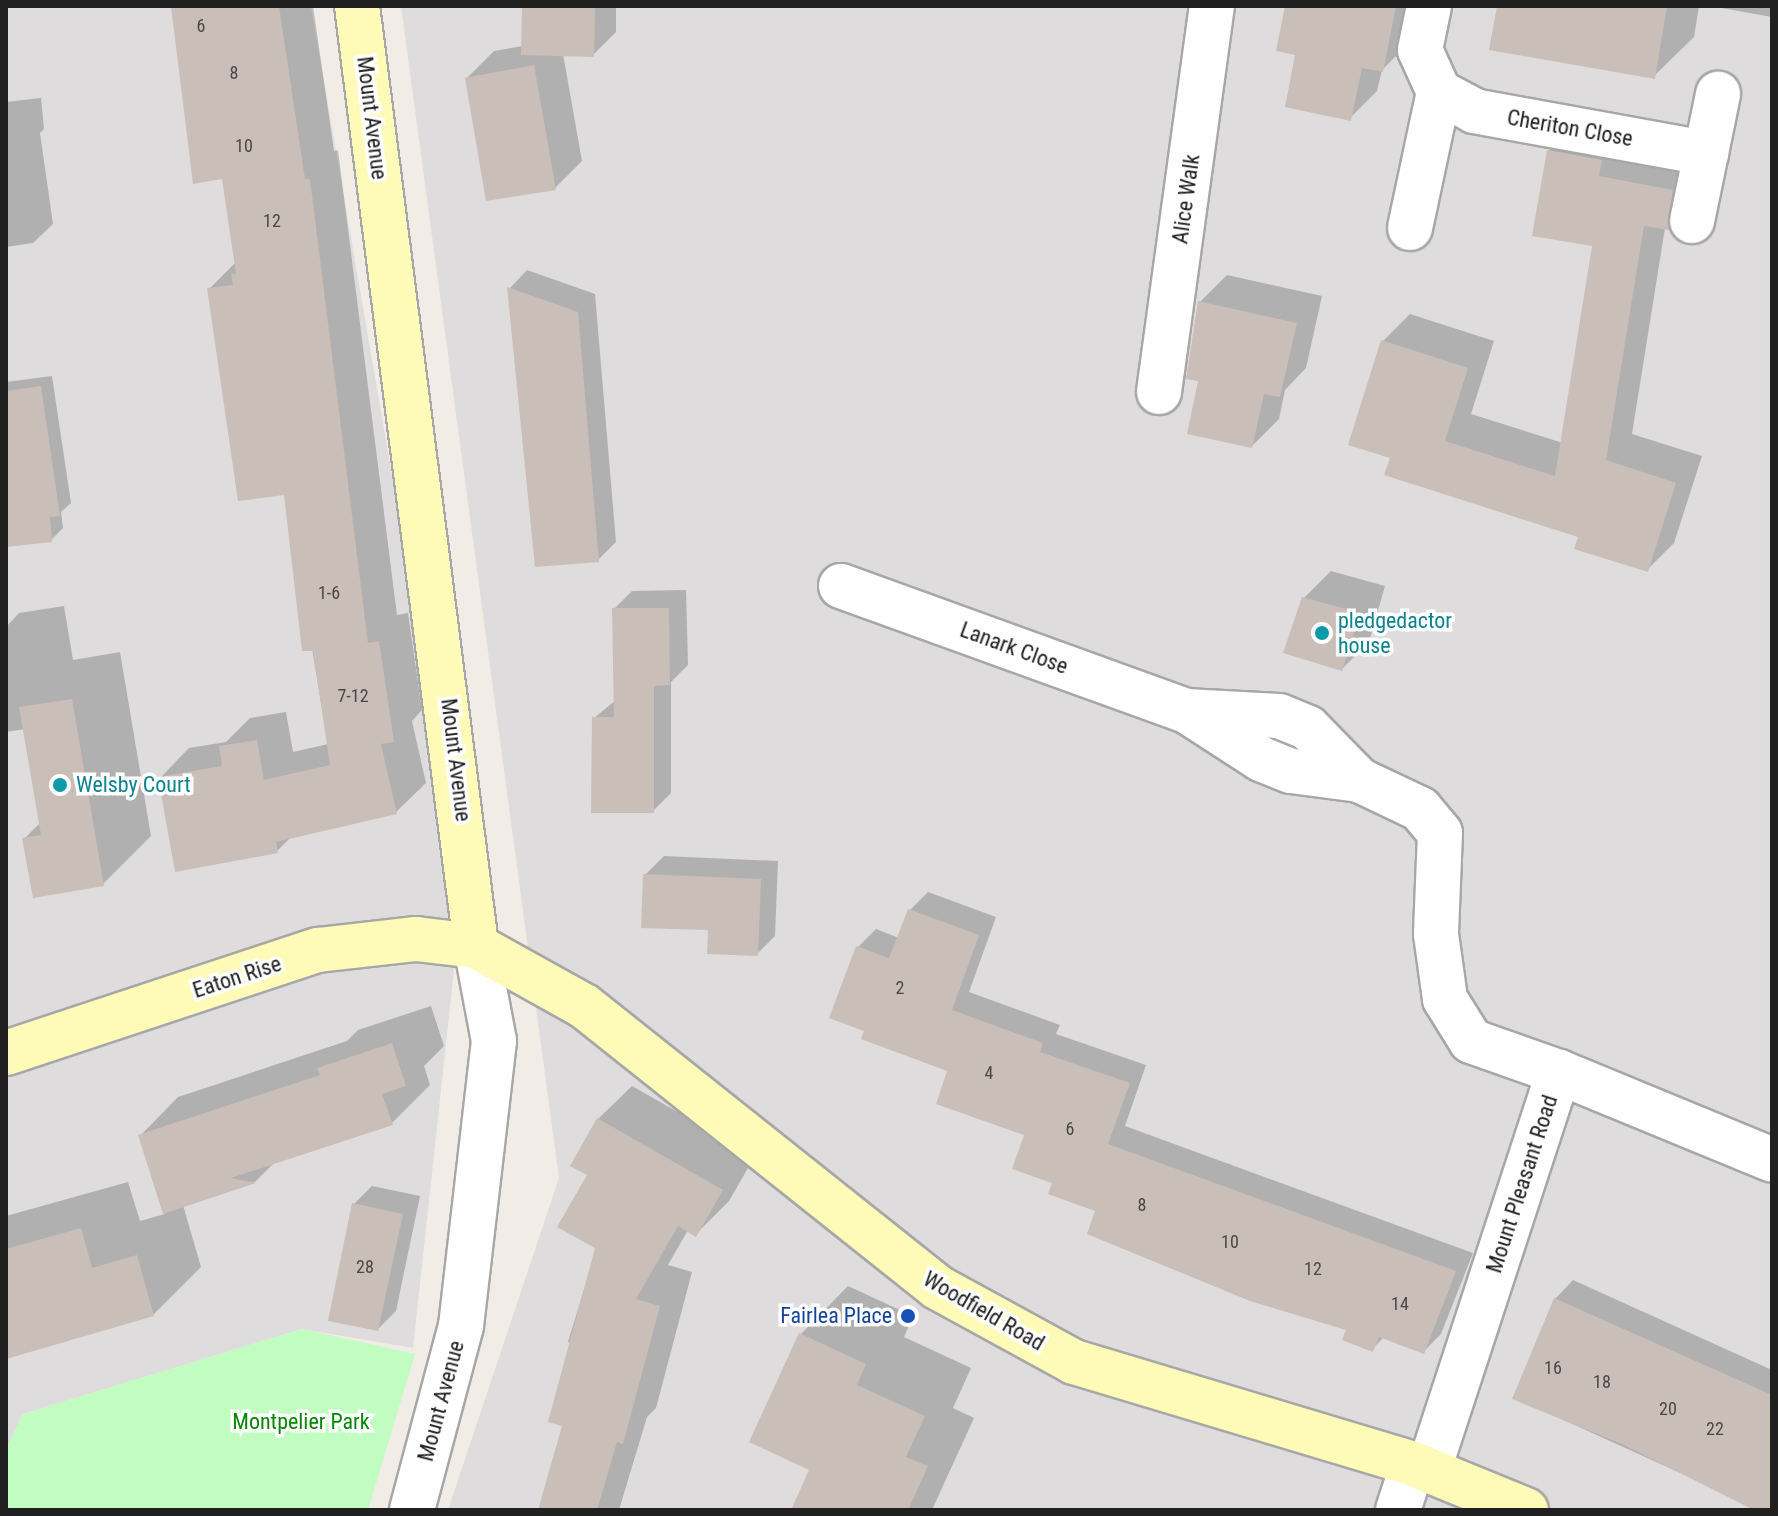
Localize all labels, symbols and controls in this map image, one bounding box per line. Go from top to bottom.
house number: 6 [197,15,205,37]
street label: Mount Avenue [351,55,393,181]
house number: 8 [230,62,238,84]
street label: Cheriton Close [1505,104,1635,152]
house number: 10 [235,135,253,157]
street label: Alice Walk [1167,152,1205,246]
house number: 12 [263,210,281,232]
house number: 1-6 [318,582,340,604]
place label: pledgedactor house [1338,607,1452,658]
street label: Lanark Close [957,616,1071,680]
marker: pledgedactor house [1313,624,1331,642]
house number: 7-12 [337,685,369,707]
street label: Mount Avenue [435,697,477,823]
place label: Welsby Court [76,772,191,798]
marker: Welsby Court [51,776,69,794]
street label: Eaton Rise [189,950,285,1004]
house number: 2 [896,977,904,999]
house number: 4 [985,1062,993,1084]
street label: Mount Pleasant Road [1481,1092,1563,1276]
house number: 6 [1066,1118,1074,1140]
house number: 8 [1138,1194,1146,1216]
house number: 10 [1221,1231,1239,1253]
house number: 28 [356,1256,374,1278]
house number: 12 [1304,1258,1322,1280]
street label: Woodfield Road [919,1266,1049,1356]
house number: 14 [1391,1293,1409,1315]
place label: Fairlea Place [780,1303,892,1329]
marker: Fairlea Place [899,1307,917,1325]
street label: Mount Avenue [412,1338,470,1464]
house number: 16 [1544,1357,1562,1379]
house number: 18 [1593,1371,1611,1393]
house number: 20 [1659,1398,1677,1420]
park label: Montpelier Park [232,1409,370,1435]
house number: 22 [1706,1418,1724,1440]

